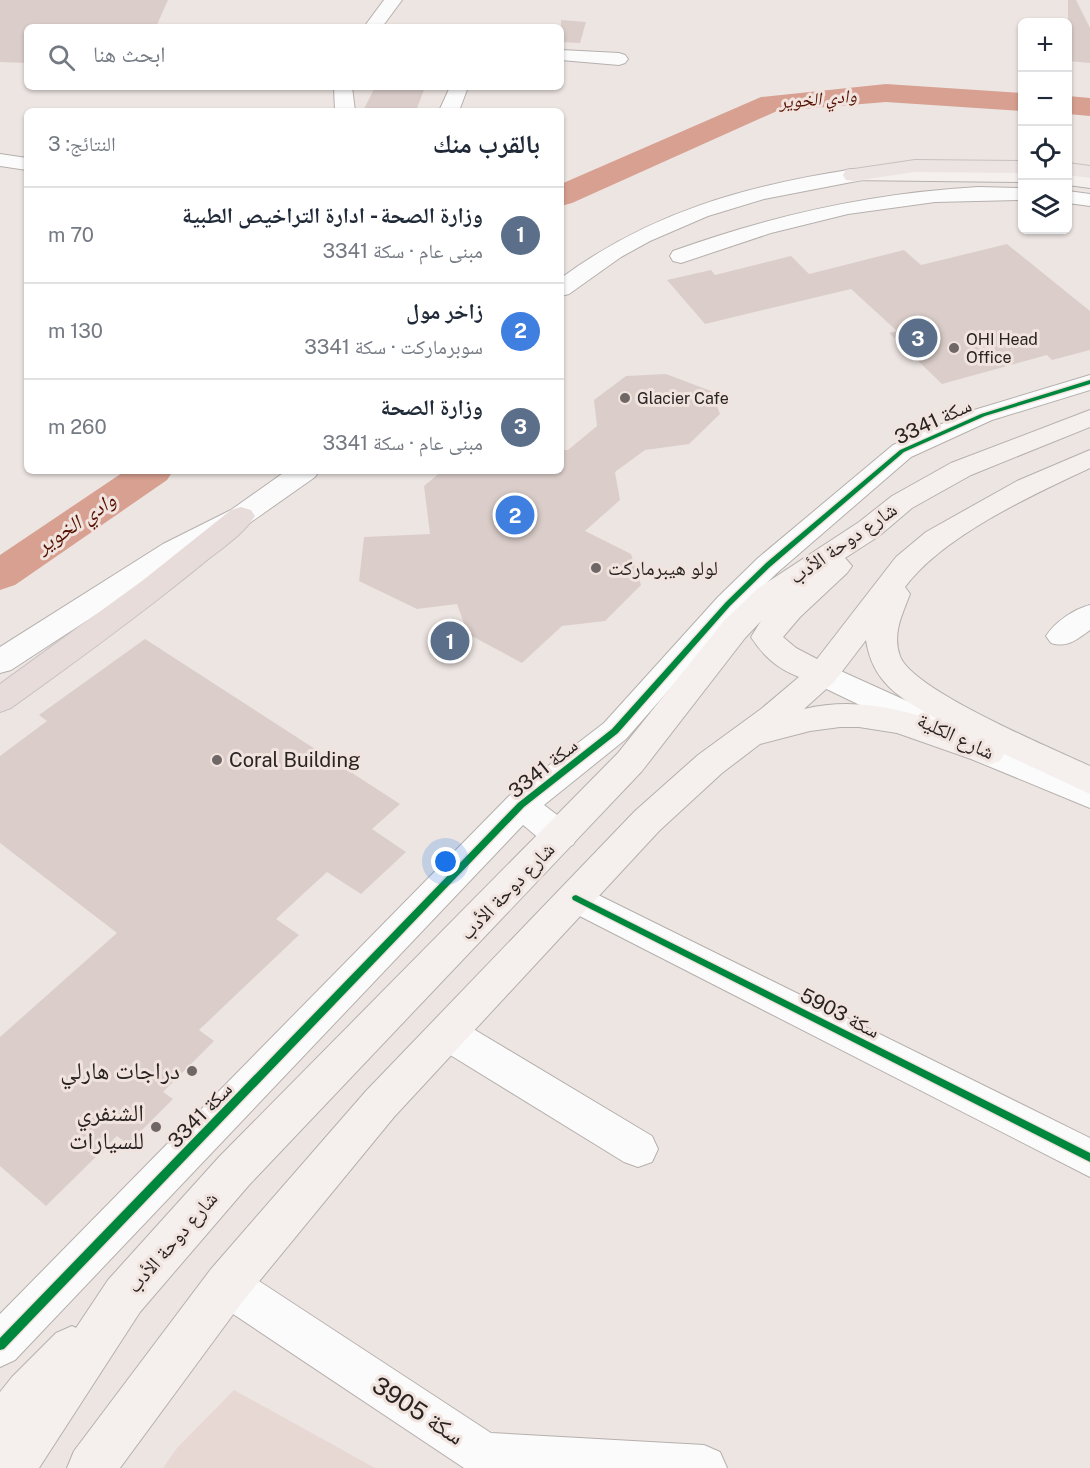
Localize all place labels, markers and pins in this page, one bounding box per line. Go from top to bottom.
pin: 3 [898,316,938,360]
place label: OHI Head Office [966,330,1038,367]
marker: OHI Head Office [947,341,961,355]
place label: Glacier Cafe [637,389,729,408]
marker: Glacier Cafe [618,391,632,405]
pin: 2 [496,492,534,538]
place label: لولو هيبرماركت [608,556,718,580]
marker: لولو هيبرماركت [589,561,603,575]
pin: 1 [430,618,470,664]
place label: Coral Building [229,748,360,772]
marker: Coral Building [210,753,224,767]
place label: دراجات هارلي [60,1056,180,1090]
marker: دراجات هارلي [185,1064,199,1078]
place label: الشنفري للسيارات [69,1098,144,1154]
marker: الشنفري للسيارات [149,1120,163,1134]

